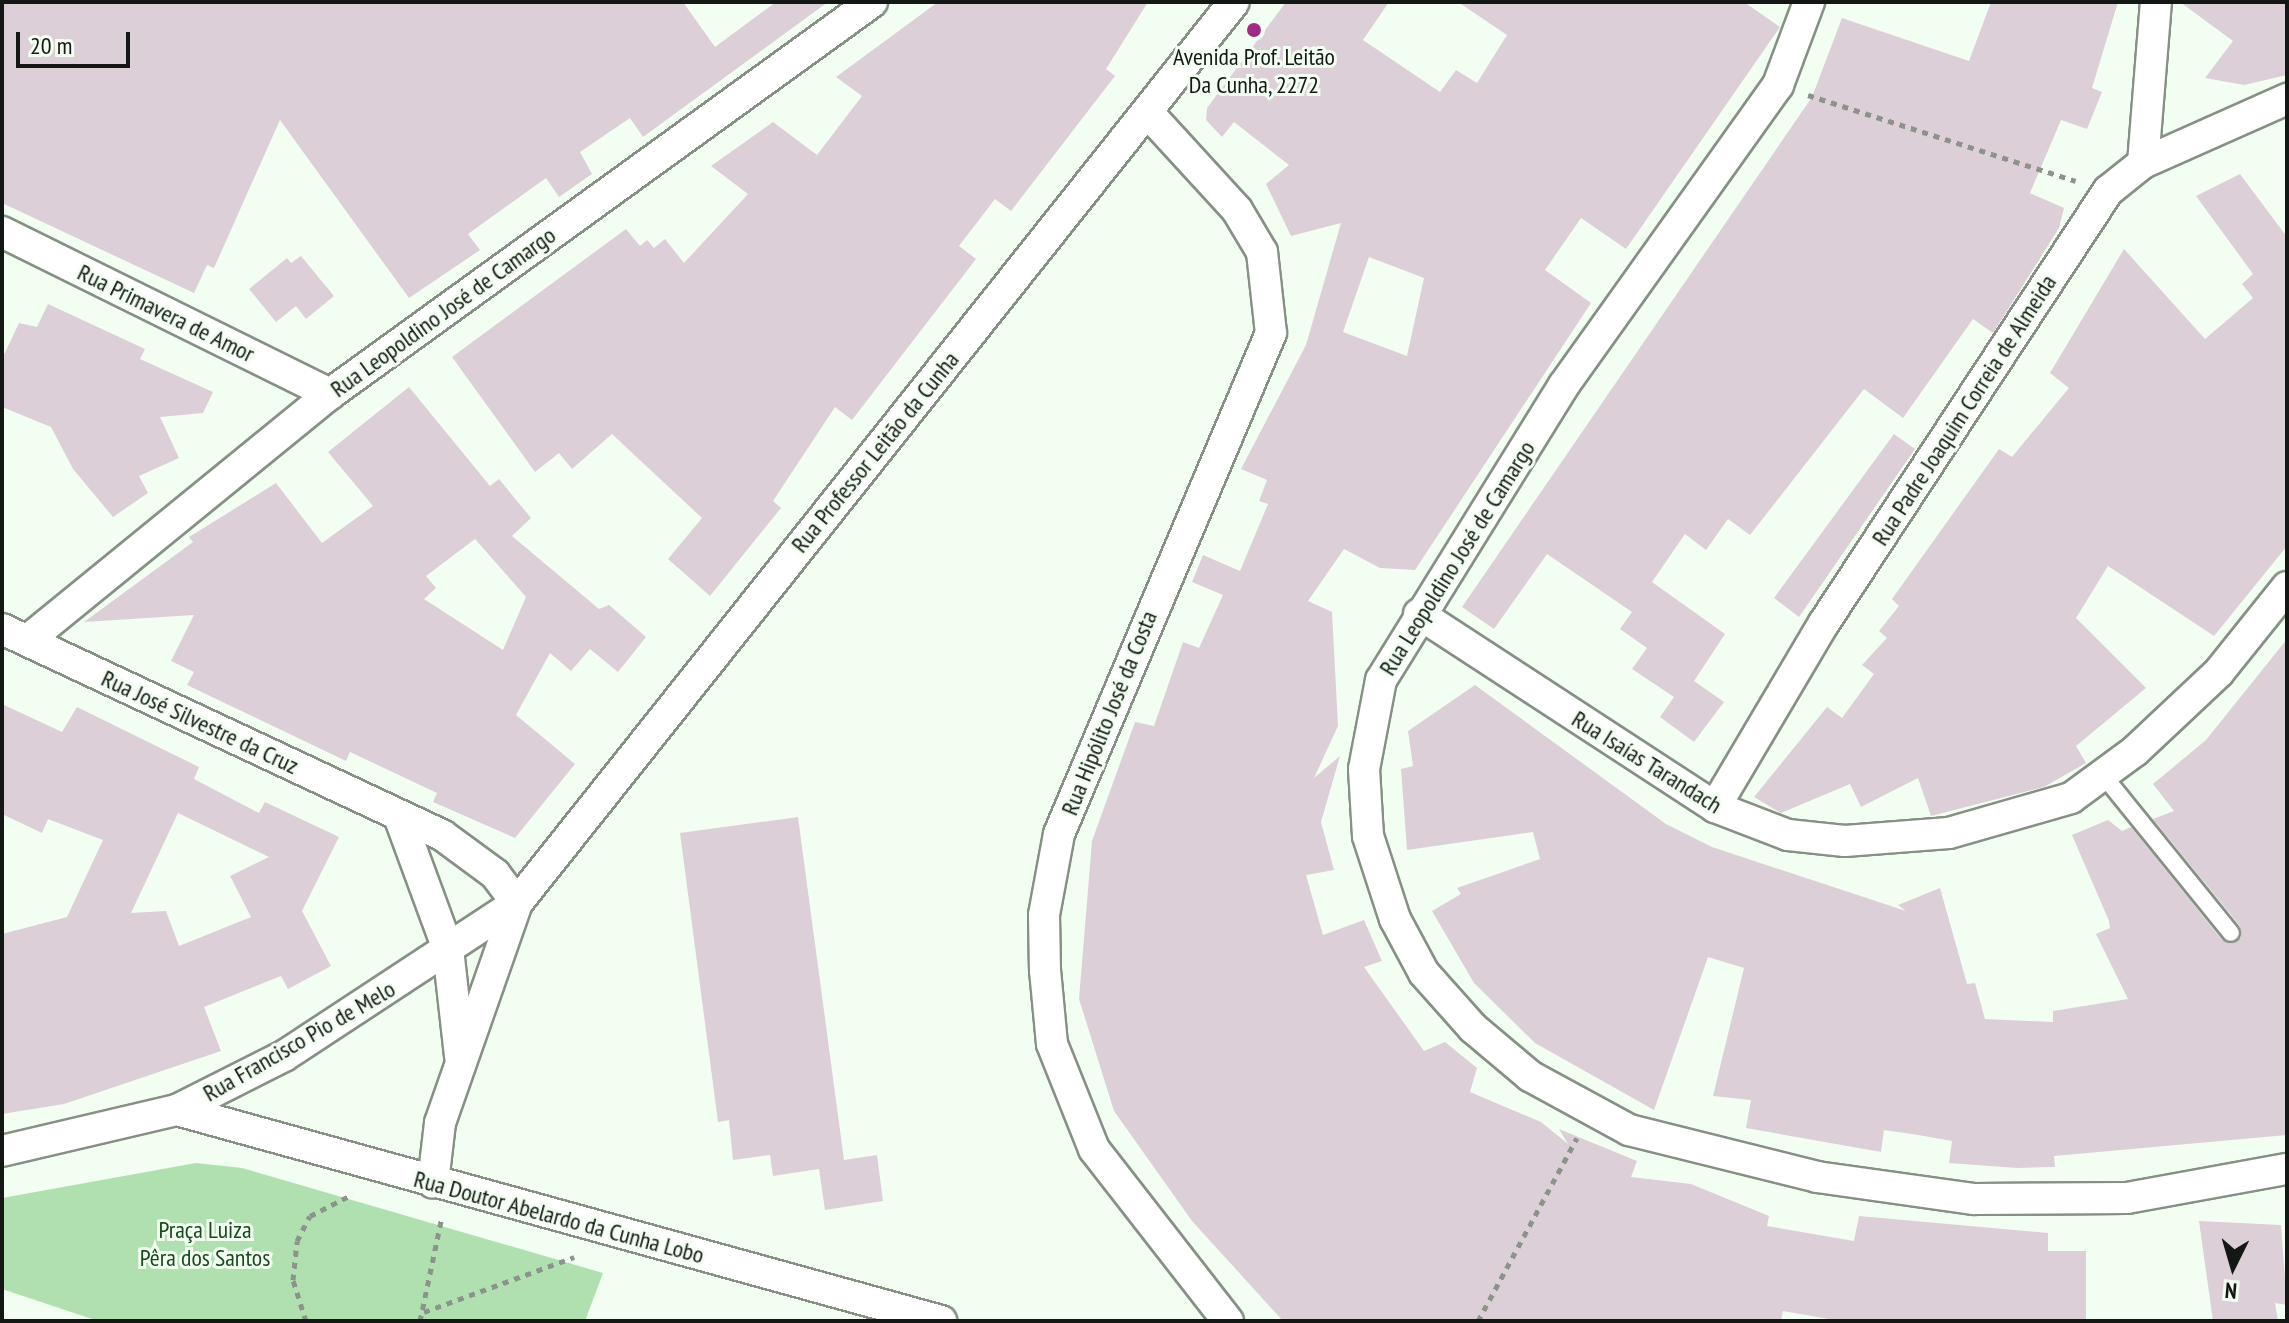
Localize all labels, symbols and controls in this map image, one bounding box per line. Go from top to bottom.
scale bar [20,16,134,66]
marker: Avenida Prof. Leitão Da Cunha, 2272 [1245,21,1263,39]
text: 20 m [30,30,72,61]
place label: Avenida Prof. Leitão Da Cunha, 2272 [1172,43,1336,99]
street label: Rua Leopoldino José de Camargo [325,221,561,403]
street label: Rua Primavera de Amor [73,258,259,368]
street label: Rua Padre Joaquim Correia de Almeida [1865,269,2063,551]
street label: Rua Professor Leitão da Cunha [785,346,965,558]
street label: Rua Leopoldino José de Camargo [1373,435,1541,681]
street label: Rua Hipólito José da Costa [1055,607,1163,819]
street label: Rua José Silvestre da Cruz [97,664,303,780]
street label: Rua Isaías Tarandach [1566,704,1728,820]
street label: Rua Francisco Pio de Melo [198,974,400,1108]
street label: Rua Doutor Abelardo da Cunha Lobo [411,1164,707,1270]
park label: Praça Luiza Pêra dos Santos [140,1216,270,1272]
north arrow [2193,1227,2273,1307]
text: N [2224,1276,2238,1305]

